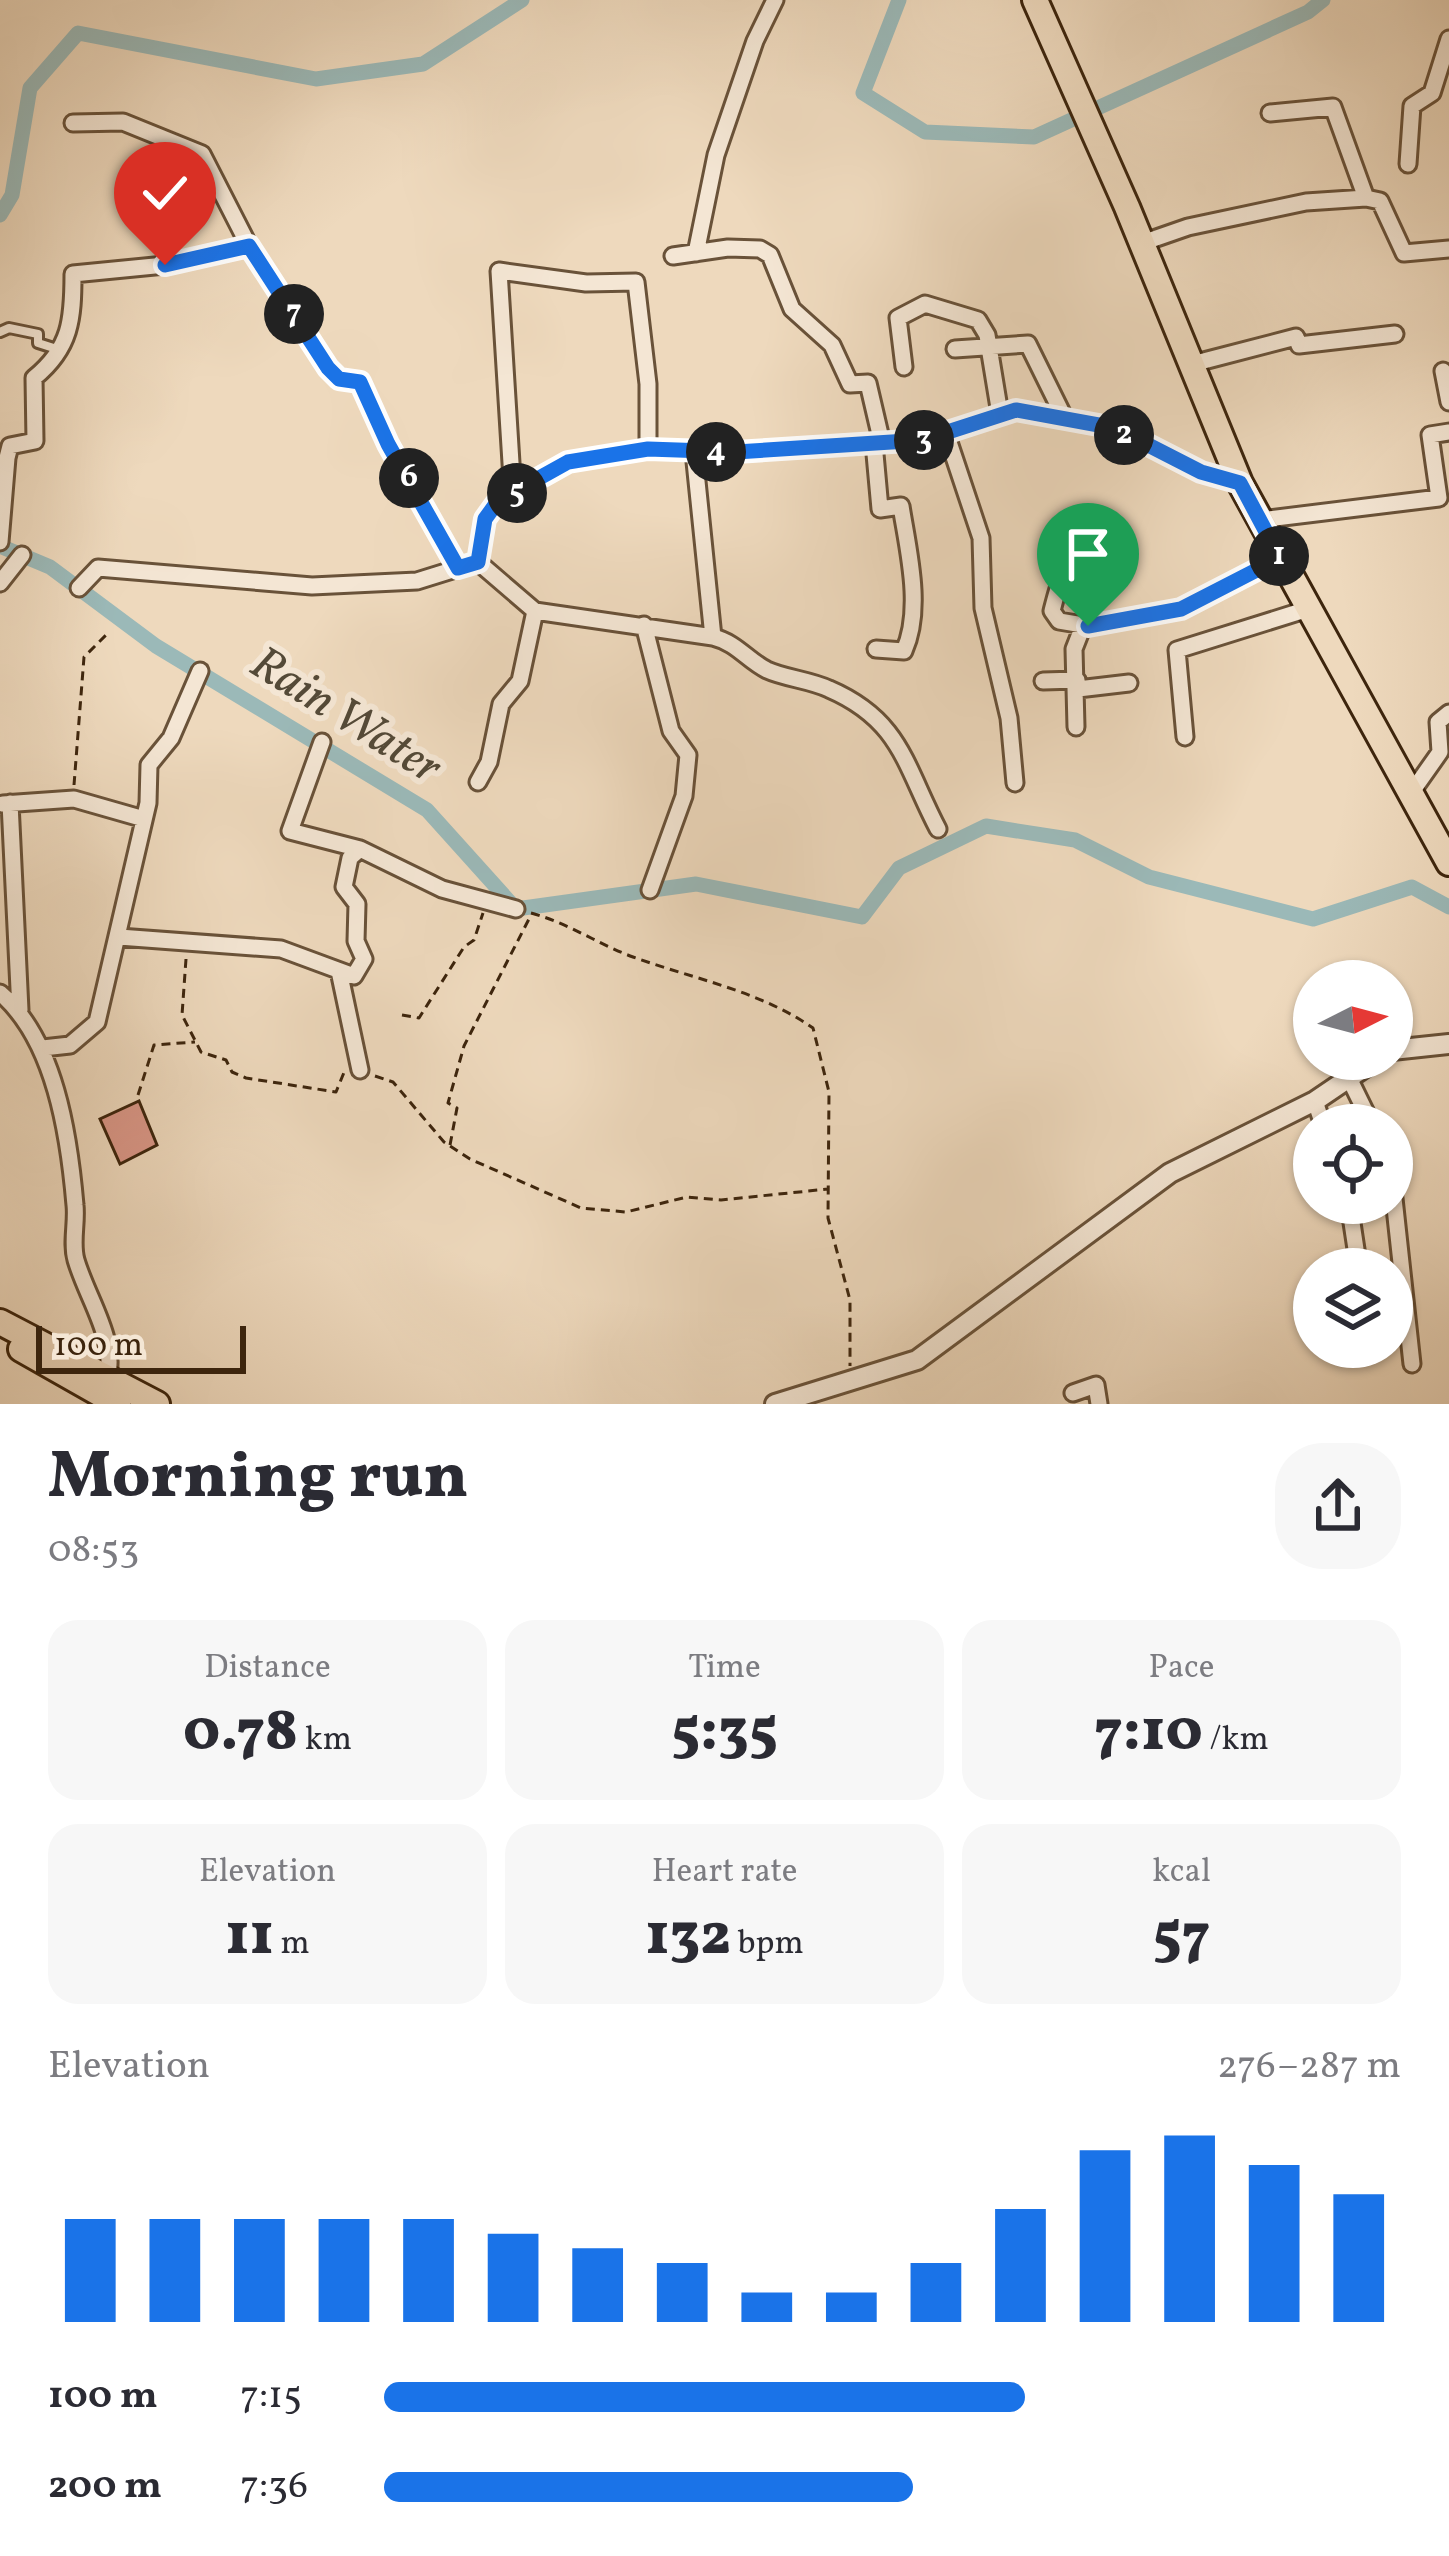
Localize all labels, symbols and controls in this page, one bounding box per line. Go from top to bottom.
pin [114,142,216,265]
icon: check [132,160,198,226]
pin: 7 [264,284,324,344]
text: 7 [286,291,302,337]
pin: 2 [1094,405,1154,465]
pin: 3 [894,410,954,470]
text: 2 [1115,412,1133,458]
text: 3 [916,417,932,463]
pin: 4 [686,422,746,482]
text: 4 [706,429,726,475]
pin: 6 [379,448,439,508]
text: 6 [400,455,418,501]
pin: 5 [487,463,547,523]
text: 5 [509,470,525,516]
pin [1037,503,1139,626]
icon: arrive [1055,521,1121,587]
pin: 1 [1249,526,1309,586]
text: 1 [1272,533,1286,579]
water label: Rain Water [236,632,455,803]
north arrow [1293,960,1413,1080]
map controls [1293,960,1413,1368]
button: locate [1293,1104,1413,1224]
button: layers [1293,1248,1413,1368]
scale bar [36,1320,246,1373]
text: 100 m [54,1324,143,1370]
text: Morning run [48,1433,469,1525]
button: share [1275,1443,1401,1569]
text: 08:53 [48,1524,139,1578]
text: Distance [204,1646,331,1692]
text: Time [688,1646,761,1692]
text: Pace [1149,1646,1215,1692]
text: 0.78 [183,1692,298,1775]
text: 5:35 [671,1692,778,1775]
text: 7:10 [1094,1692,1203,1775]
text: km [298,1718,352,1764]
text: /km [1203,1718,1269,1764]
text: Elevation [199,1850,336,1896]
text: Heart rate [652,1850,797,1896]
text: kcal [1152,1850,1211,1896]
text: 11 [225,1896,274,1979]
text: 132 [645,1896,731,1979]
text: 57 [1153,1896,1210,1979]
text: m [274,1922,310,1968]
text: bpm [731,1922,804,1968]
text: Elevation [48,2040,210,2094]
text: 276–287 m [1217,2040,1401,2094]
text: 100 m [48,2370,158,2424]
text: 7:15 [240,2370,302,2424]
text: 200 m [48,2460,162,2514]
text: 7:36 [240,2460,308,2514]

